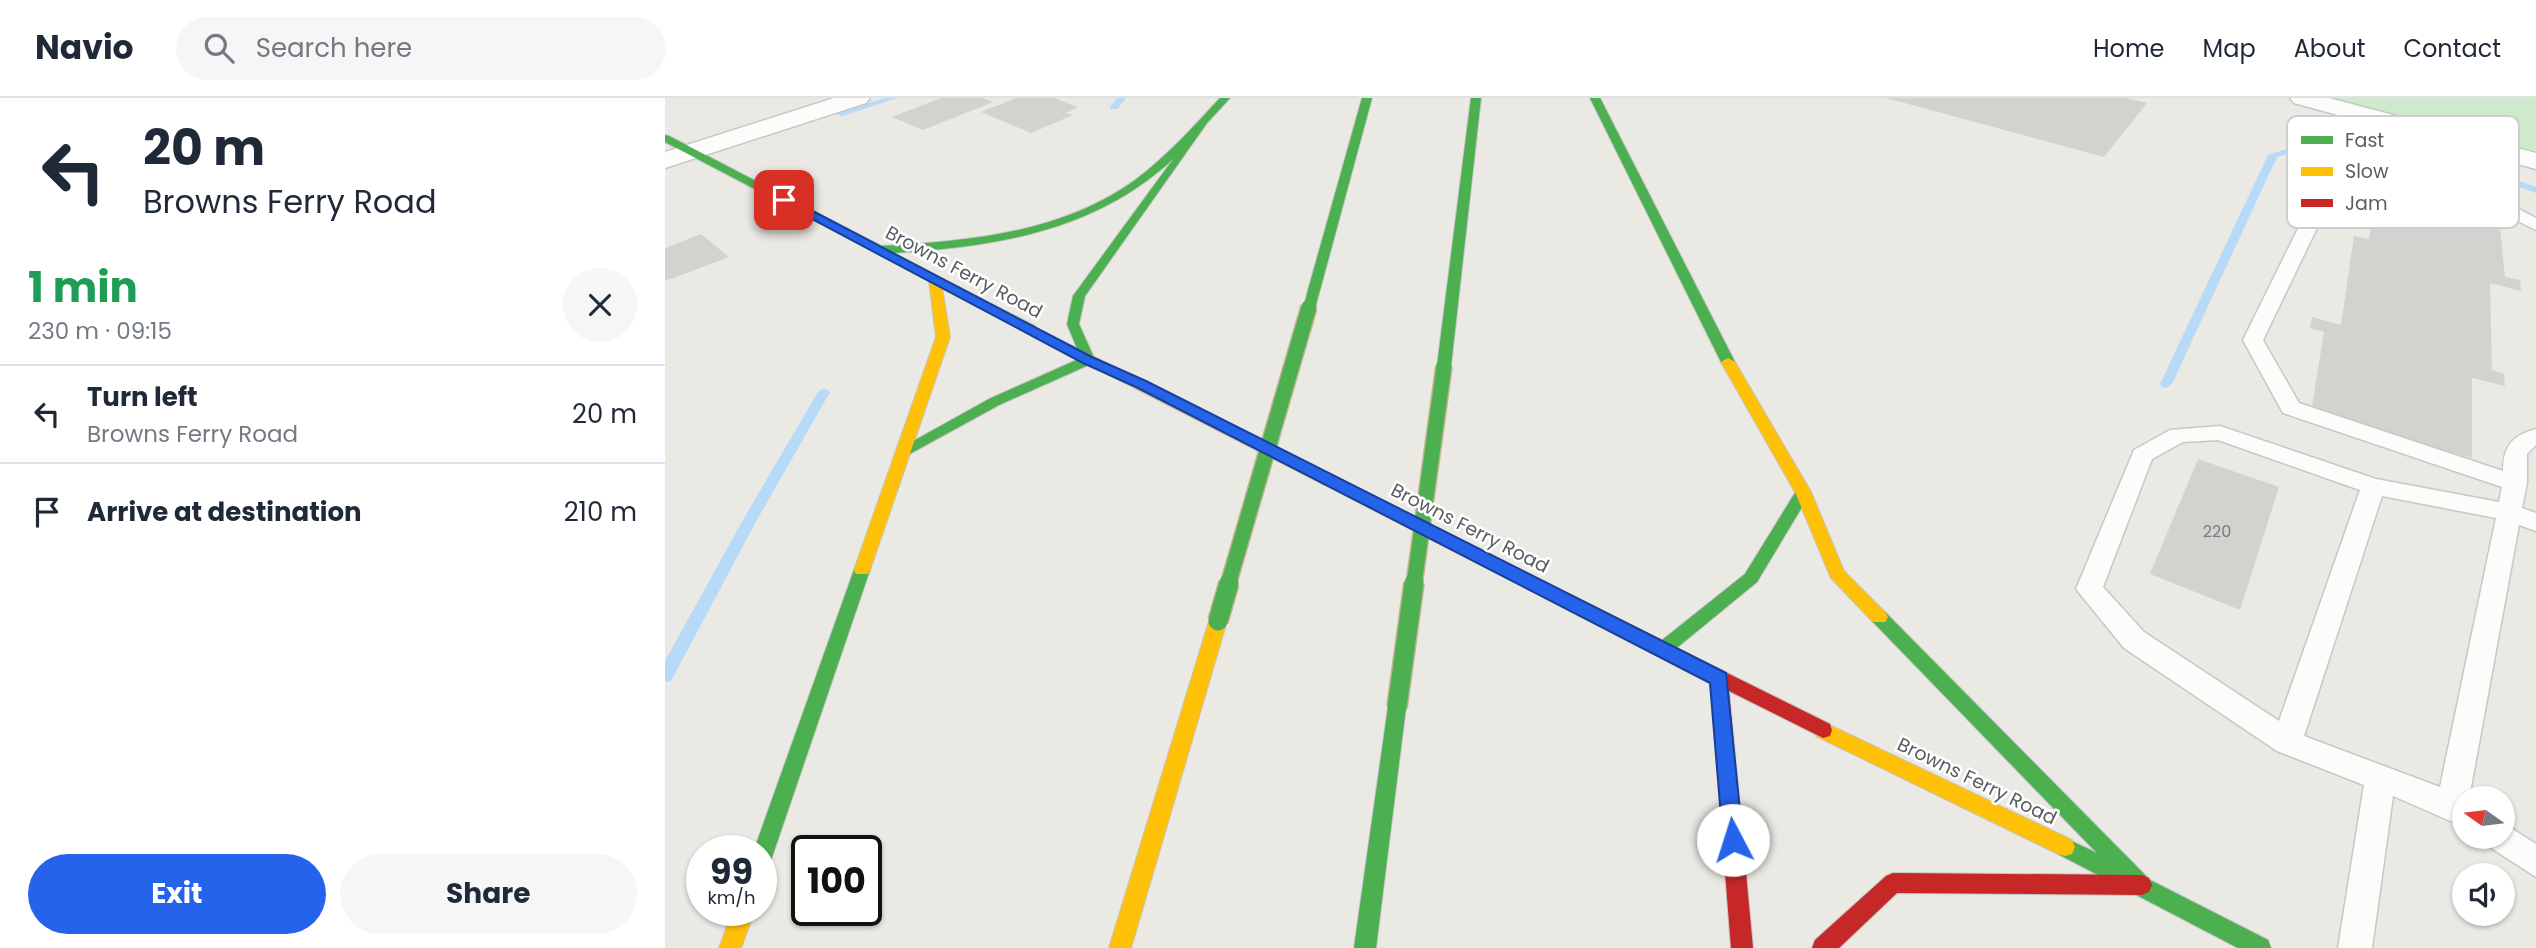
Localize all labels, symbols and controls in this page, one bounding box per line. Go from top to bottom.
search box [176,17,666,80]
text: Navio [35,24,134,71]
icon: search [200,29,238,67]
text: Search here [256,30,412,66]
text: Home [2093,32,2165,65]
text: Map [2203,32,2256,65]
text: About [2294,32,2365,65]
text: Contact [2403,32,2501,65]
text: 20 m [143,114,265,182]
legend [2287,116,2519,228]
icon: left [28,126,119,217]
text: Fast [2345,127,2384,154]
text: Slow [2345,158,2389,185]
pin [754,170,814,230]
text: Browns Ferry Road [143,179,437,224]
icon: arrive [765,181,803,219]
text: Jam [2345,190,2387,217]
street label: Browns Ferry Road [881,219,1047,325]
text: 1 min [28,258,138,317]
button: close [563,268,637,342]
text: 230 m · 09:15 [28,315,172,347]
text: Turn left [87,379,198,415]
icon: left [28,395,66,433]
text: 20 m [572,396,637,432]
text: Browns Ferry Road [87,418,298,450]
street label: Browns Ferry Road [1386,476,1554,580]
icon: arrive [28,493,66,531]
text: Arrive at destination [87,494,362,530]
text: 210 m [564,494,637,530]
house number: 220 [2203,520,2231,543]
street label: Browns Ferry Road [1893,731,2061,831]
north arrow [2452,786,2515,849]
map controls [2452,786,2515,926]
position arrow [1696,803,1770,877]
speed limit sign: 100 [791,835,882,926]
text: 99 [710,847,753,896]
button: Exit [28,854,326,934]
button: Share [340,854,637,934]
button: sound [2452,863,2515,926]
text: km/h [708,885,755,910]

